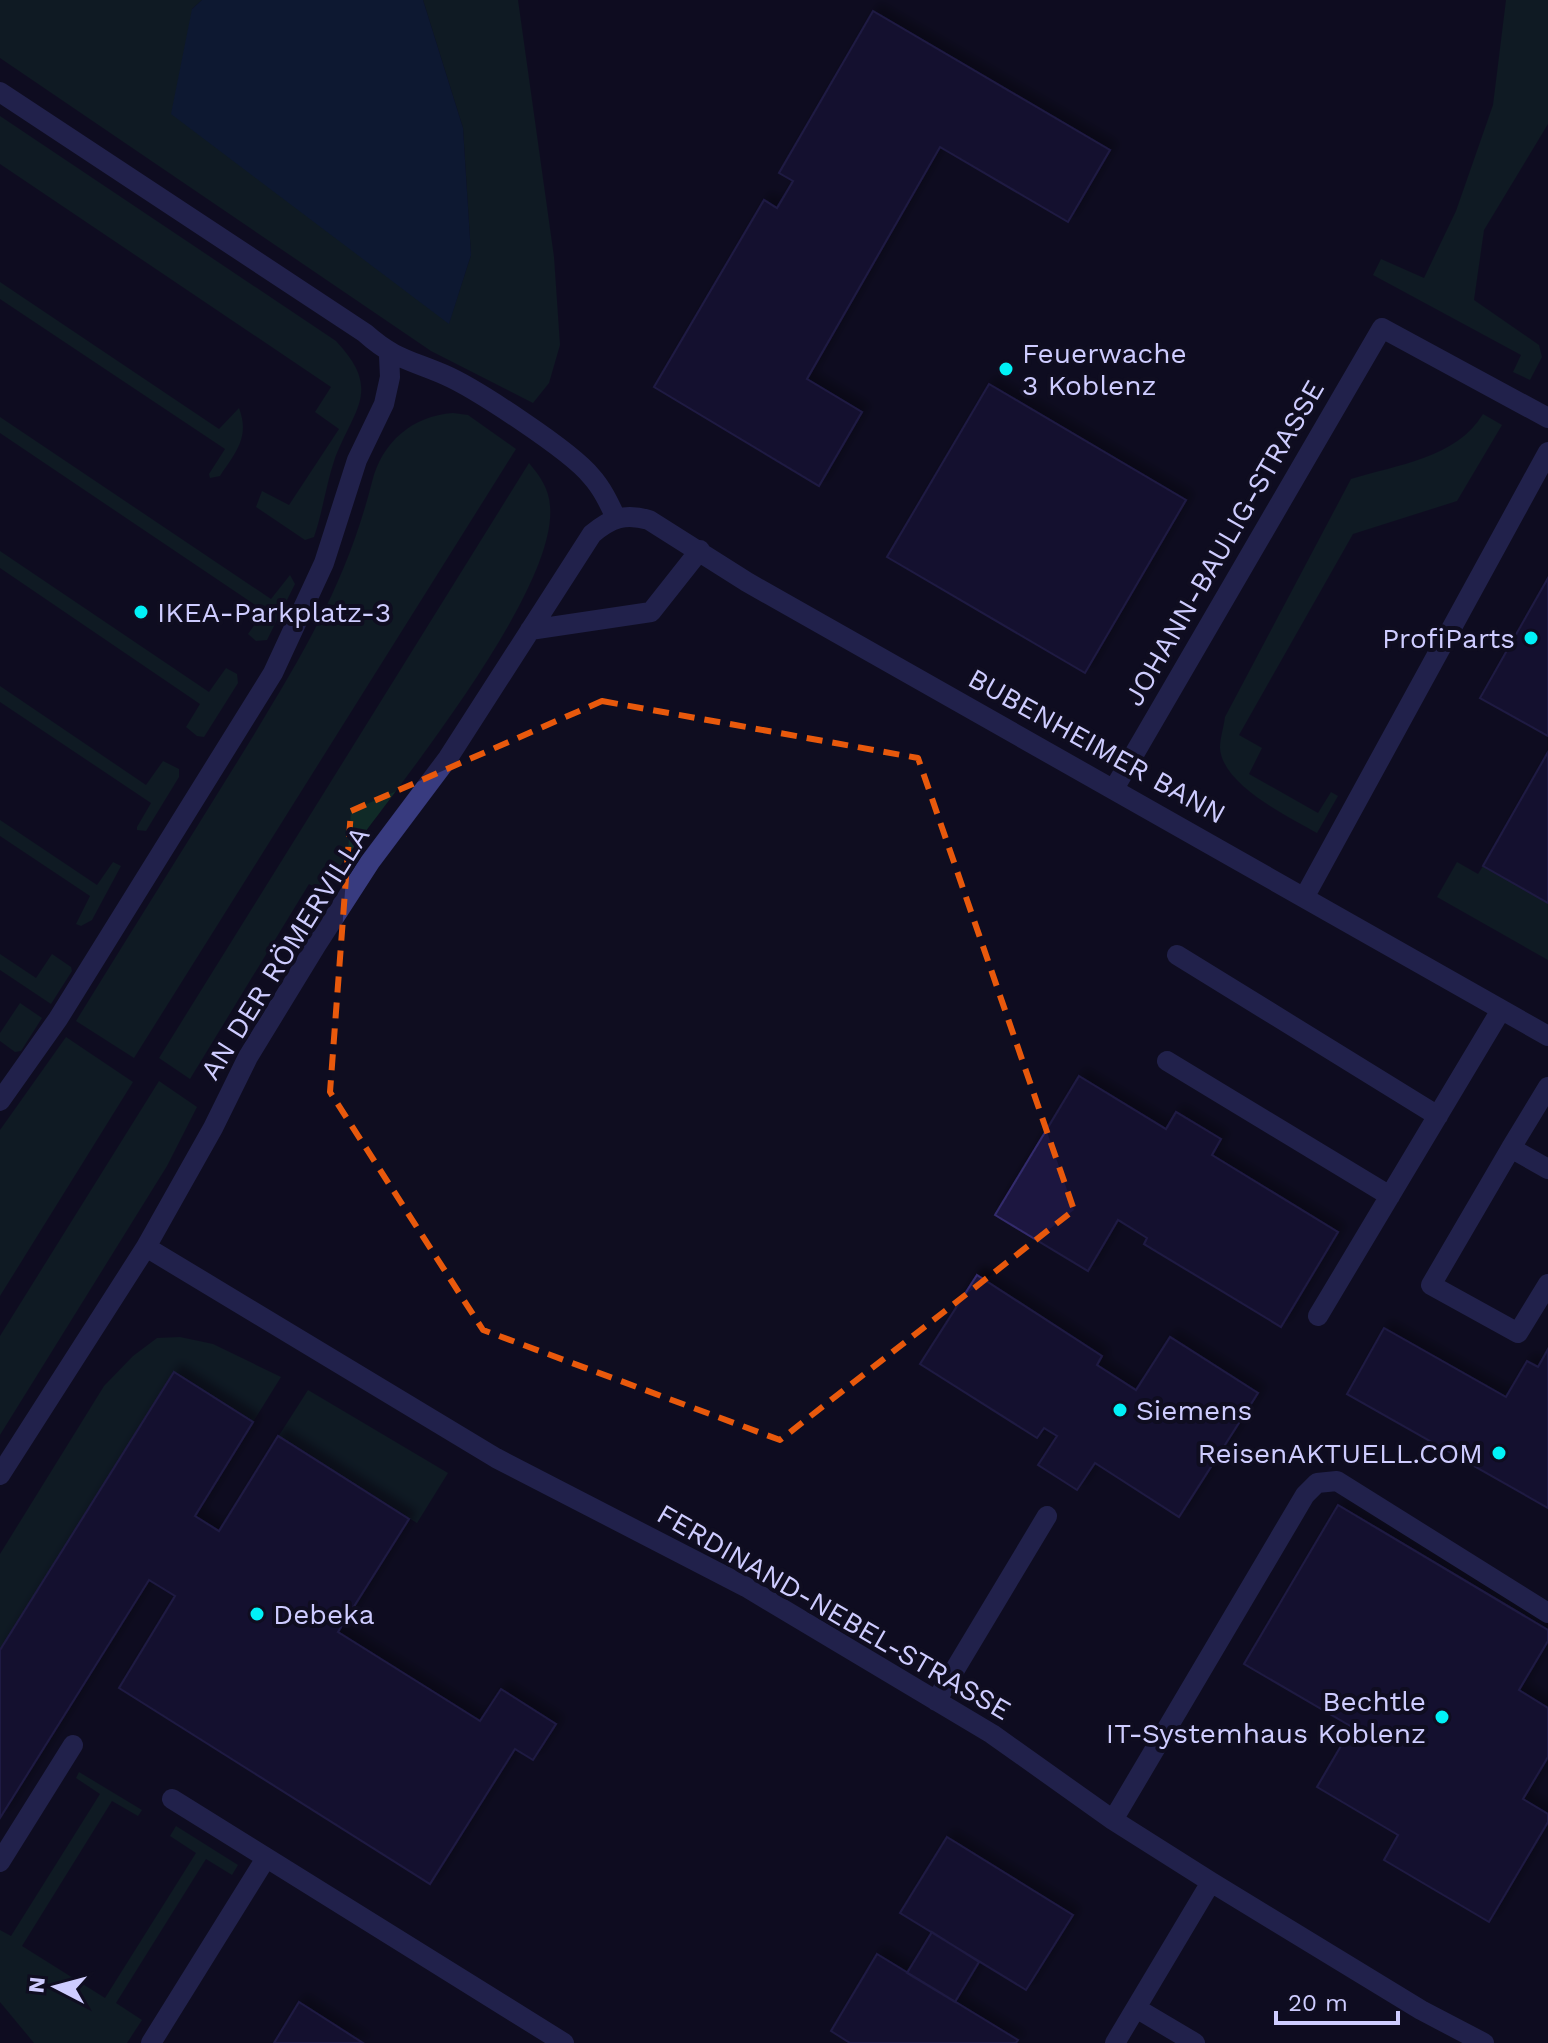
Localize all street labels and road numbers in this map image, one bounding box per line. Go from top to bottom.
street label: JOHANN-BAULIG-STRASSE [1117,374,1331,712]
street label: BUBENHEIMER BANN [963,662,1231,830]
street label: AN DER RÖMERVILLA [193,820,377,1086]
street label: FERDINAND-NEBEL-STRASSE [651,1497,1017,1727]

